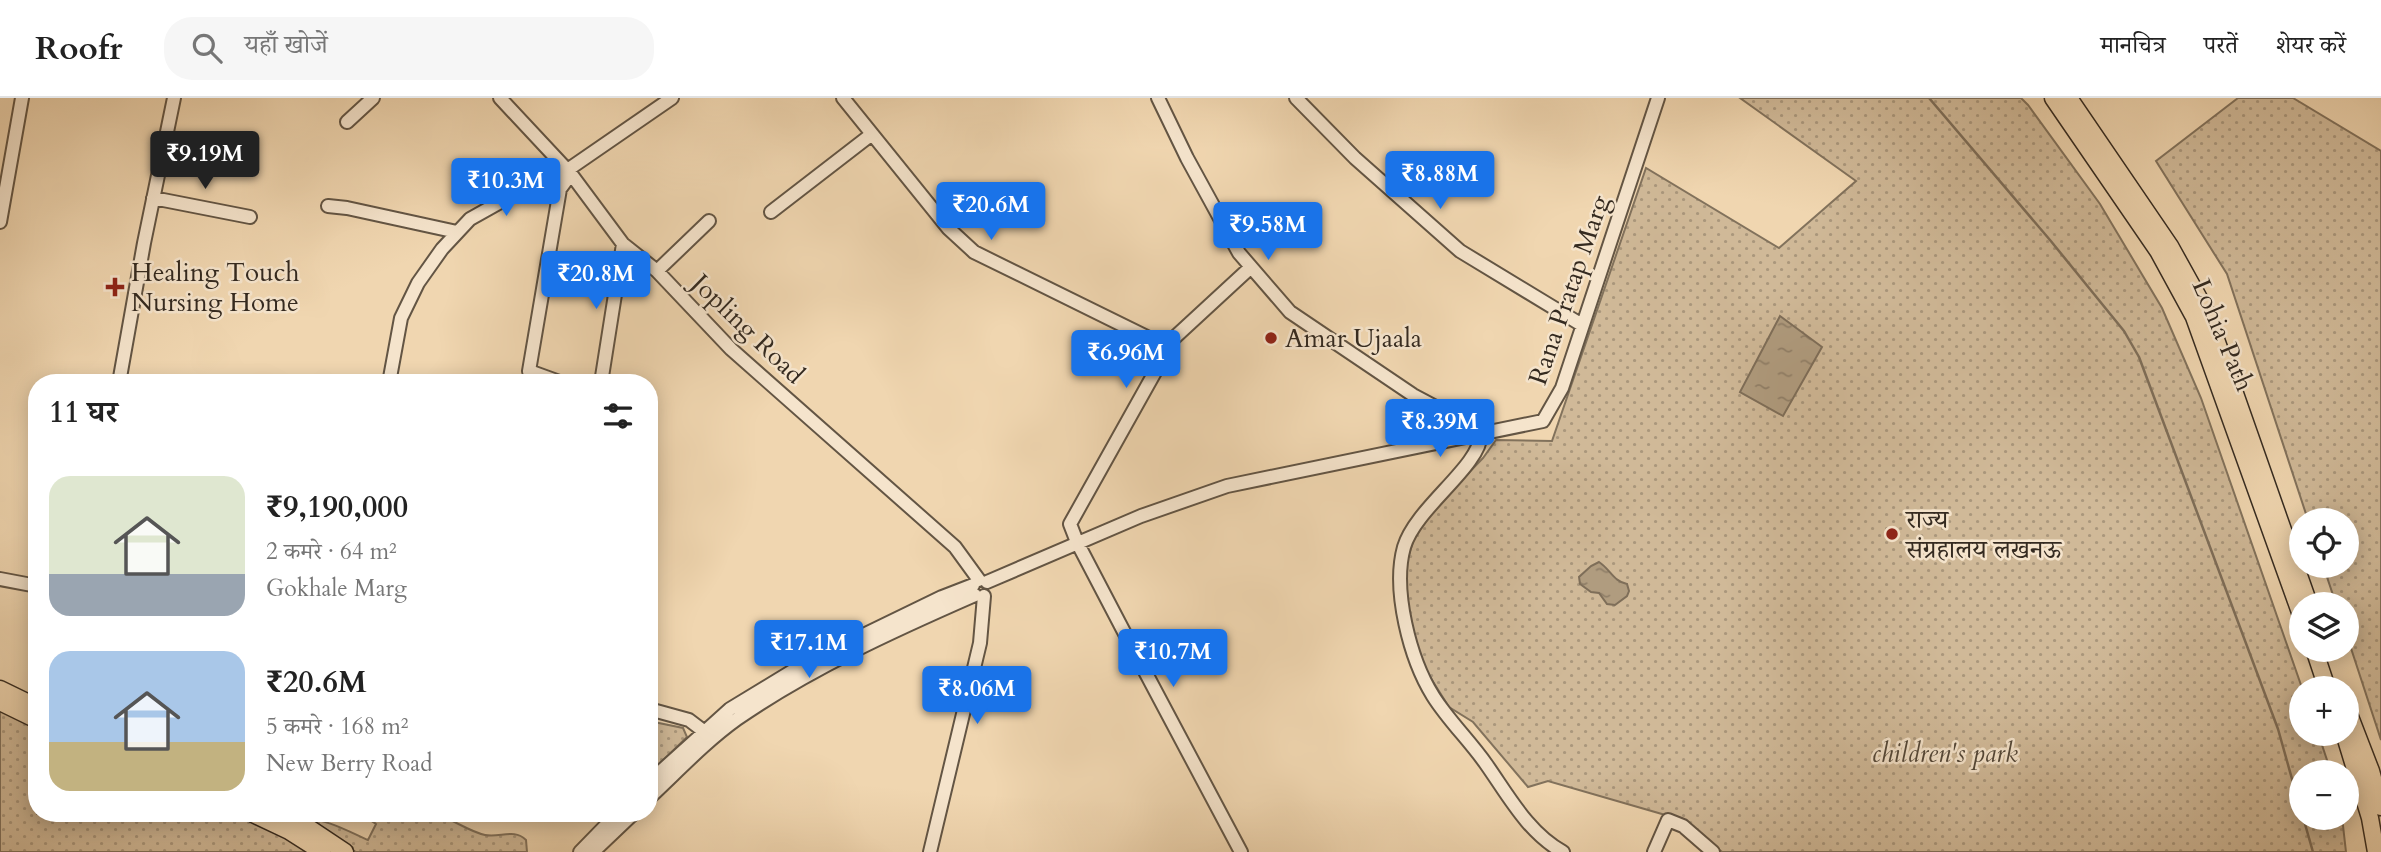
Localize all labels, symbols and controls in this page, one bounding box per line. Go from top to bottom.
search box [164,17,654,80]
text: Roofr [35,26,122,71]
text: यहाँ खोजें [244,27,328,62]
icon: search [188,29,226,67]
text: मानचित्र [2101,29,2166,62]
text: परतें [2204,29,2238,62]
text: शेयर करें [2276,29,2346,62]
pin: ₹9.19M [148,132,262,191]
text: ₹9.19M [166,138,244,169]
pin: ₹8.88M [1383,152,1497,211]
pin: ₹10.3M [449,158,563,218]
text: ₹8.88M [1401,158,1479,189]
text: ₹10.3M [467,165,545,196]
pin: ₹20.6M [934,183,1048,242]
text: ₹20.6M [952,189,1030,220]
street label: Rana Pratap Marg [1520,190,1618,389]
pin: ₹9.58M [1211,202,1325,262]
text: ₹9.58M [1229,209,1307,240]
pin: ₹20.8M [539,252,653,311]
place label: Healing Touch Nursing Home [131,255,300,320]
text: ₹20.8M [557,258,635,289]
street label: Jopling Road [681,264,812,392]
street label: Lohia Path [2184,274,2262,396]
marker: Healing Touch Nursing Home [105,277,125,297]
place label: Amar Ujaala [1285,321,1422,356]
pin: ₹6.96M [1069,330,1183,390]
marker: Amar Ujaala [1263,330,1279,346]
text: ₹6.96M [1087,337,1165,368]
text: 11 घर [49,392,118,433]
icon: filters [599,397,637,435]
pin: ₹8.39M [1383,400,1497,459]
text: ₹8.39M [1401,406,1479,437]
text: ₹9,190,000 [266,487,408,528]
place label: राज्य संग्रहालय लखनऊ [1904,502,2062,567]
icon: home [105,504,189,588]
map controls [2289,508,2359,830]
button: locate [2289,508,2359,578]
marker: राज्य संग्रहालय लखनऊ [1884,526,1900,542]
text: 2 कमरे · 64 m² [266,536,397,567]
text: Gokhale Marg [266,573,407,604]
button: layers [2289,592,2359,662]
pin: ₹17.1M [752,620,866,680]
text: ₹17.1M [770,627,848,658]
pin: ₹10.7M [1116,630,1230,689]
text: ₹10.7M [1134,636,1212,667]
text: ₹20.6M [266,662,367,703]
pin: ₹8.06M [920,666,1034,726]
text: ₹8.06M [938,673,1016,704]
button: + [2289,676,2359,746]
icon: home [105,679,189,763]
text: 5 कमरे · 168 m² [266,711,409,742]
park label: children's park [1872,736,2018,771]
text: New Berry Road [266,748,432,779]
button: − [2289,760,2359,830]

